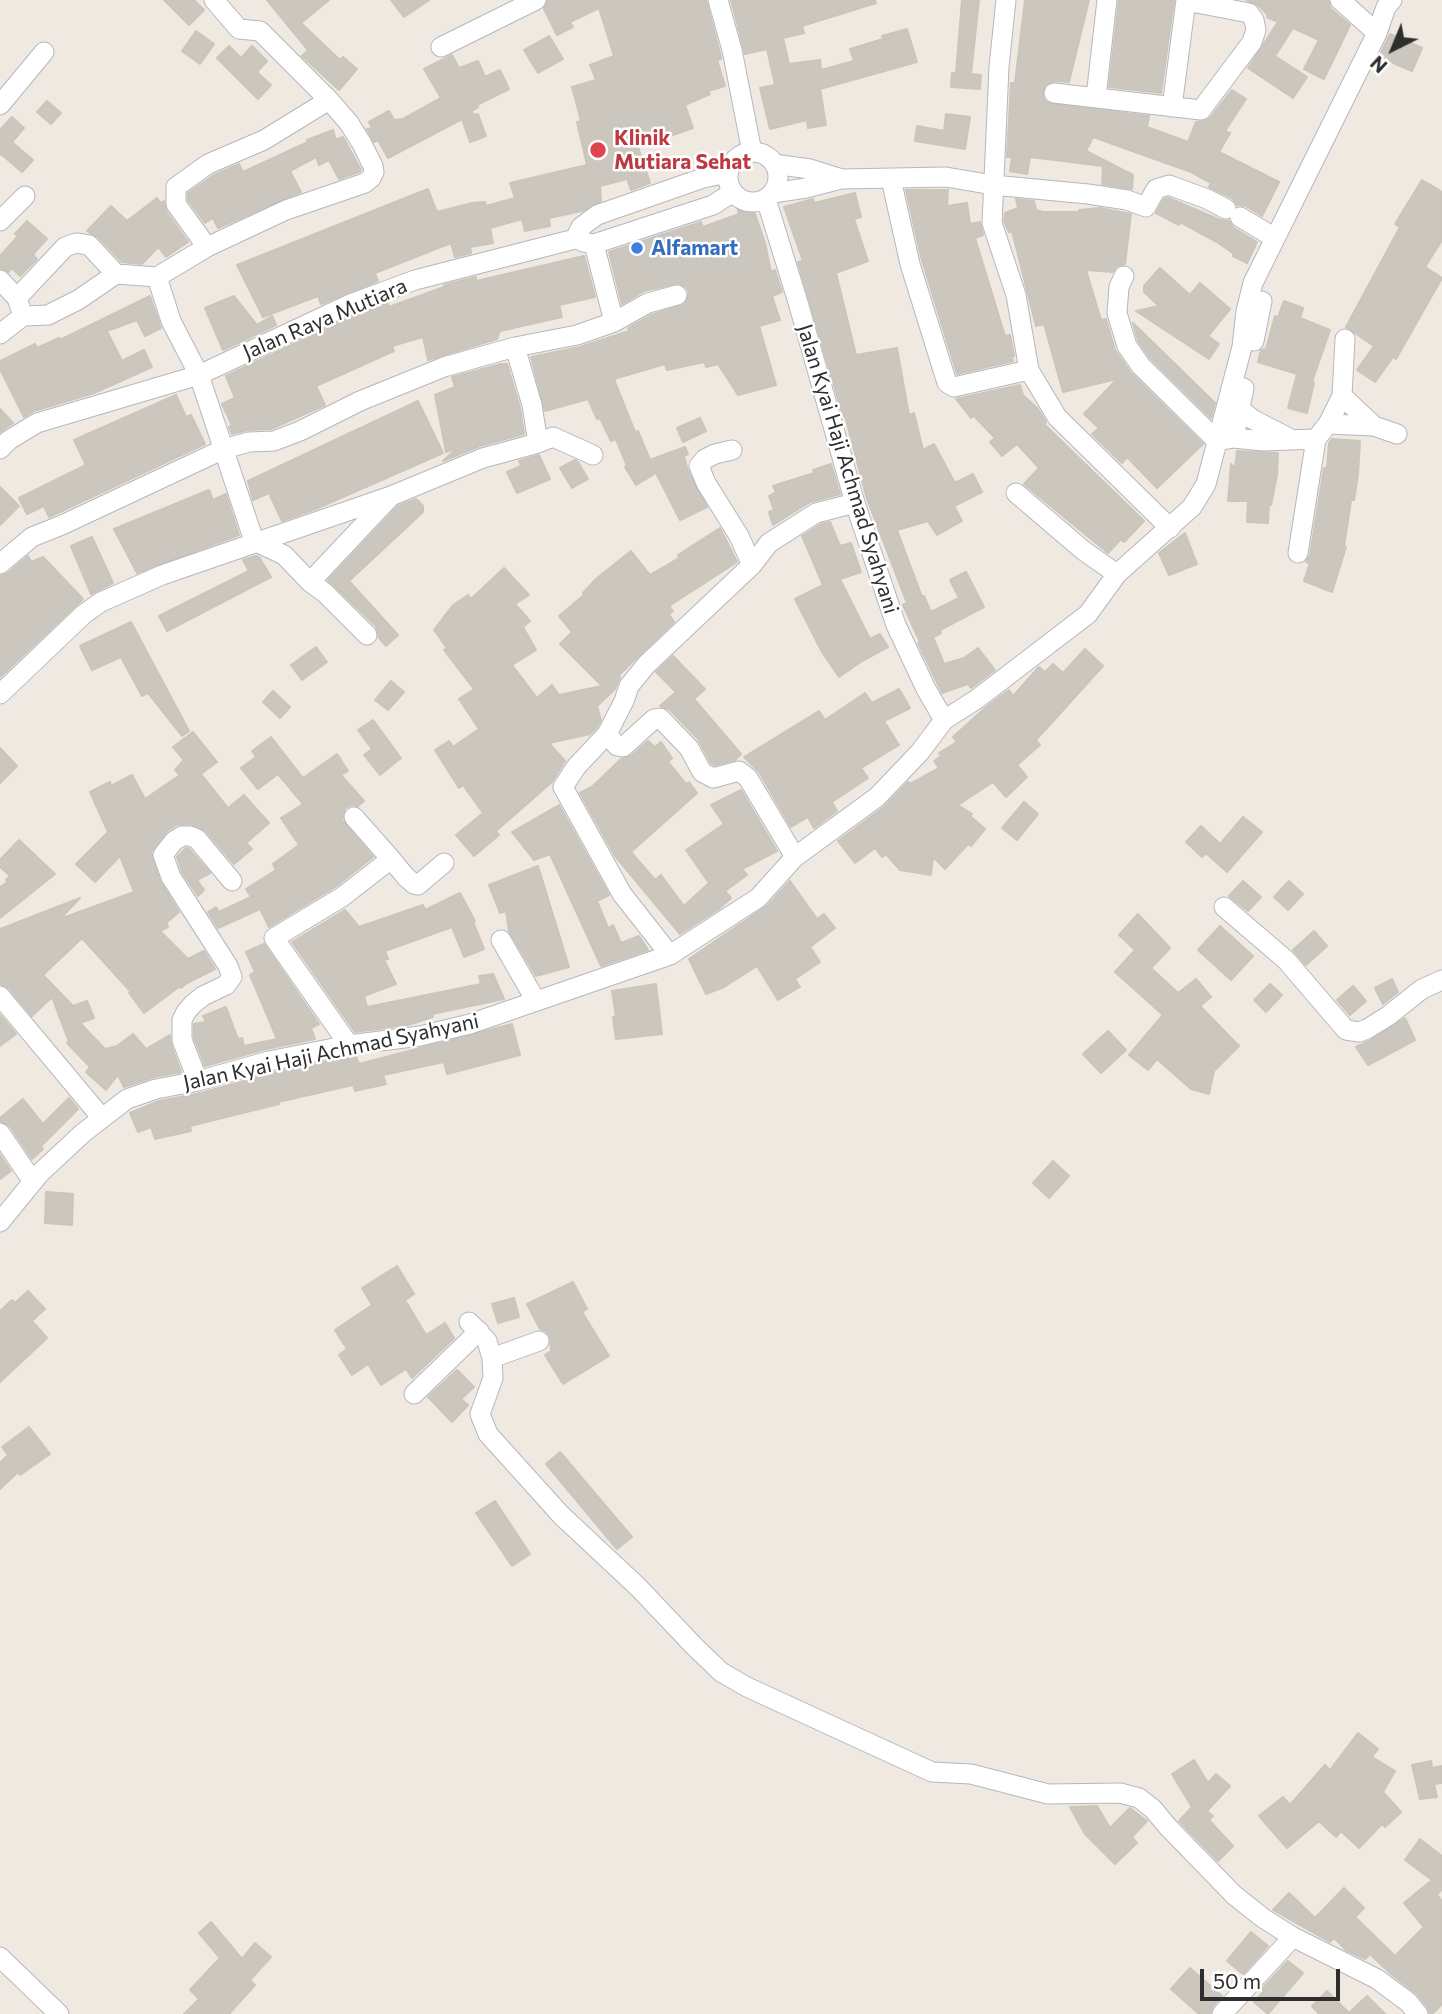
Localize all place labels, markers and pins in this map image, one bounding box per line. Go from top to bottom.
place label: Klinik Mutiara Sehat [614,125,751,175]
marker: Klinik Mutiara Sehat [588,140,608,160]
place label: Alfamart [651,235,738,261]
marker: Alfamart [629,240,645,256]

